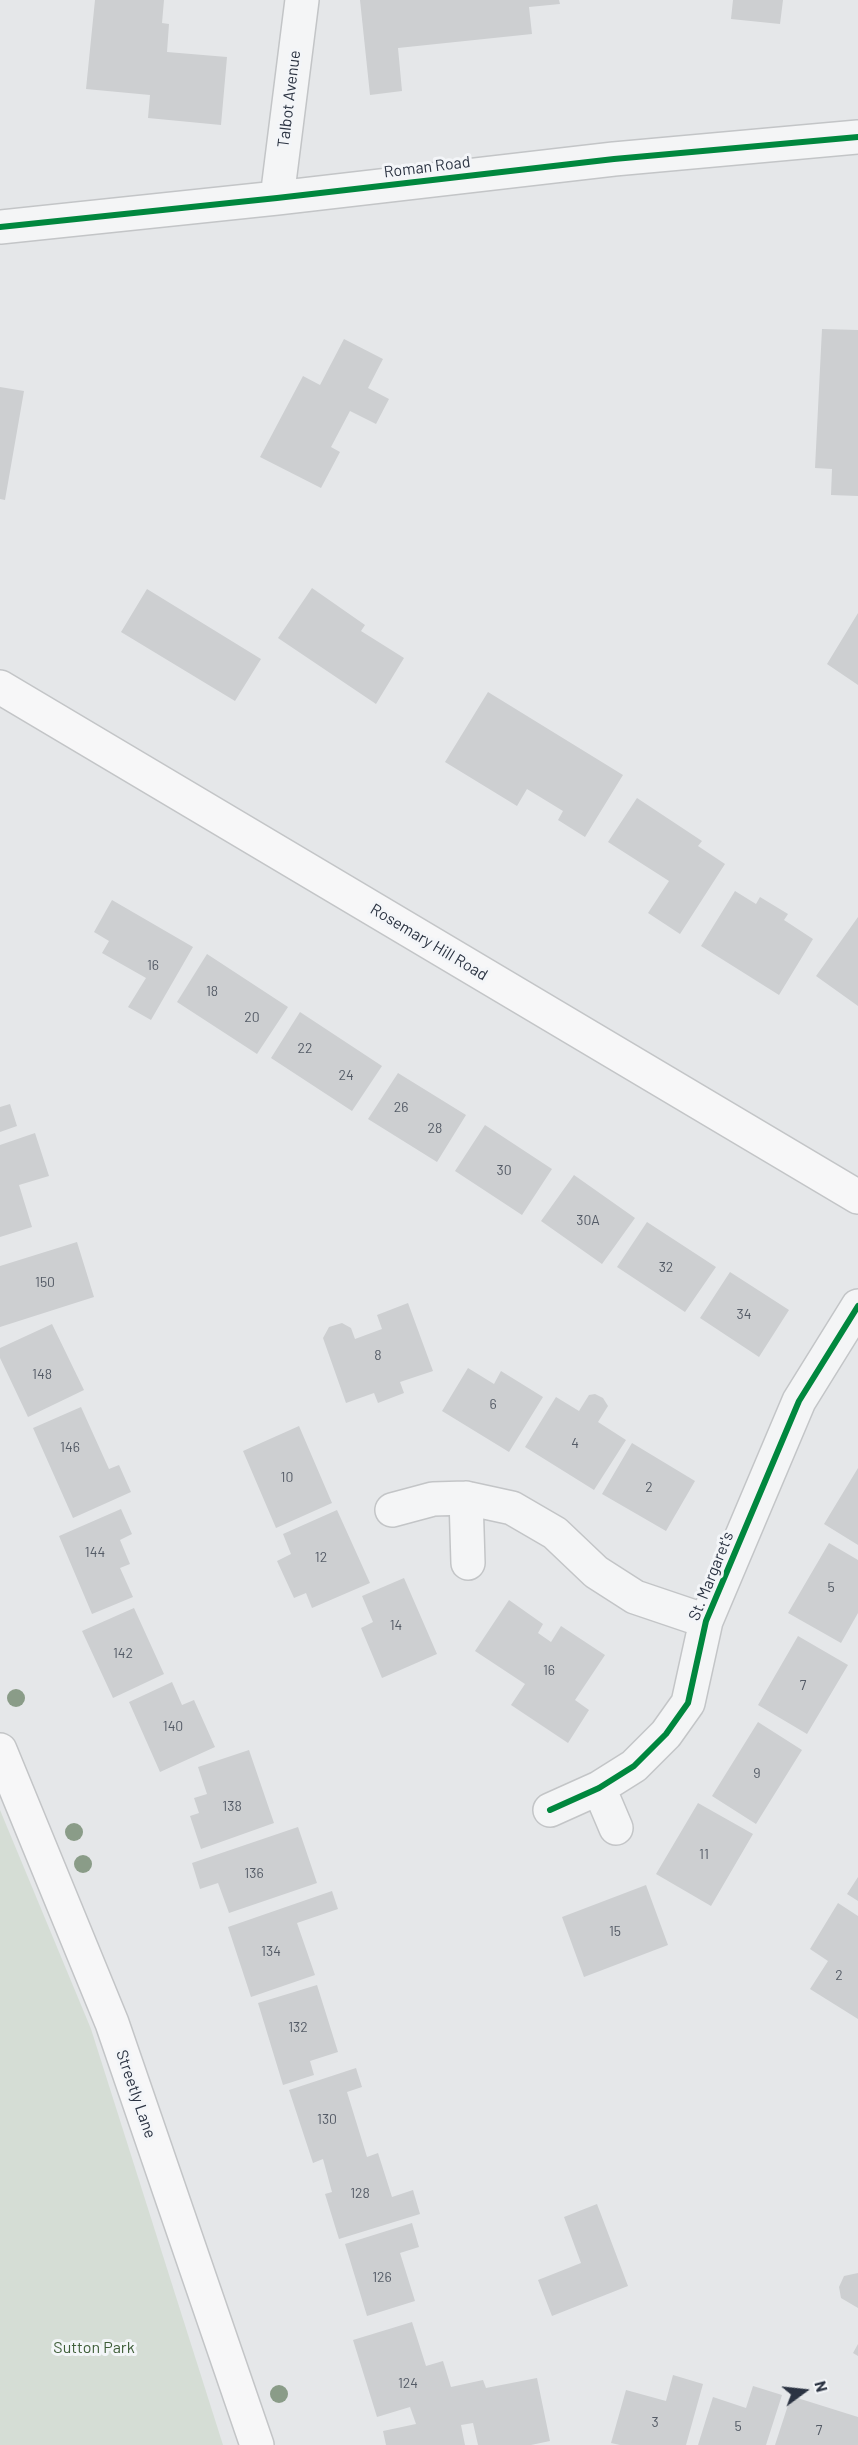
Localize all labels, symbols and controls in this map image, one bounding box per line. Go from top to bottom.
street label: Talbot Avenue [274,49,304,149]
street label: Roman Road [383,152,471,182]
street label: Rosemary Hill Road [367,899,491,985]
house number: 16 [147,957,159,973]
house number: 18 [206,983,218,999]
house number: 20 [244,1009,260,1025]
house number: 22 [297,1040,313,1056]
house number: 24 [338,1067,354,1083]
house number: 26 [394,1099,408,1115]
house number: 28 [428,1120,442,1136]
house number: 30 [496,1162,512,1178]
house number: 30A [576,1212,600,1228]
house number: 32 [659,1259,673,1275]
house number: 150 [35,1274,55,1290]
house number: 34 [737,1306,751,1322]
house number: 8 [374,1347,382,1363]
house number: 148 [32,1366,52,1382]
house number: 6 [489,1396,497,1412]
house number: 4 [571,1435,579,1451]
house number: 146 [60,1439,80,1455]
house number: 10 [281,1469,293,1485]
house number: 2 [645,1479,653,1495]
street label: St. Margaret's [684,1529,738,1623]
house number: 144 [85,1544,105,1560]
house number: 12 [315,1549,327,1565]
house number: 5 [827,1579,835,1595]
house number: 14 [390,1617,402,1633]
house number: 142 [113,1645,133,1661]
house number: 16 [543,1662,555,1678]
house number: 7 [800,1677,806,1693]
house number: 140 [163,1718,183,1734]
house number: 9 [753,1765,761,1781]
house number: 138 [222,1798,242,1814]
house number: 11 [699,1846,709,1862]
house number: 136 [244,1865,264,1881]
house number: 15 [609,1923,621,1939]
house number: 134 [261,1943,281,1959]
house number: 2 [835,1967,843,1983]
house number: 132 [288,2019,308,2035]
street label: Streetly Lane [112,2047,160,2141]
house number: 130 [317,2111,337,2127]
house number: 128 [350,2185,370,2201]
house number: 126 [372,2269,392,2285]
park label: Sutton Park [53,2338,135,2358]
north arrow [774,2361,834,2421]
house number: 124 [398,2375,418,2391]
text: N [811,2379,832,2394]
house number: 3 [651,2414,659,2430]
house number: 5 [734,2418,742,2434]
house number: 7 [816,2422,822,2438]

